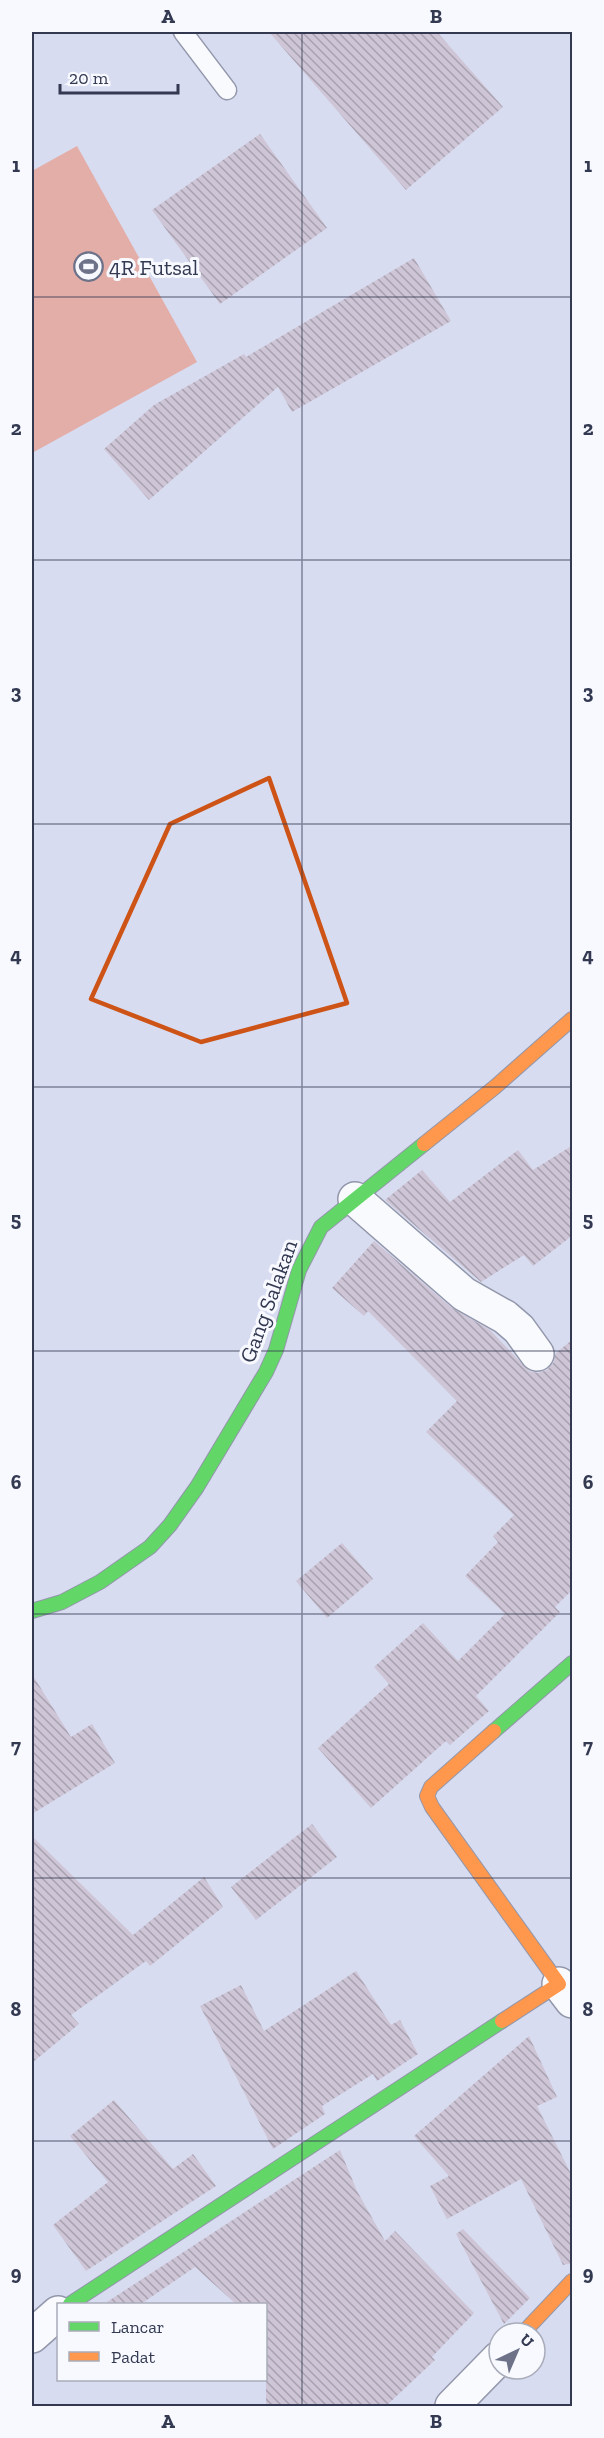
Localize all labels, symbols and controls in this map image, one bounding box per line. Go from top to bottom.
text: A [161,4,175,28]
text: B [430,4,442,28]
scale bar [60,57,178,95]
text: 20 m [69,67,109,89]
text: 1 [12,153,20,177]
text: 1 [584,153,592,177]
sports icon: 4R Futsal [72,251,104,283]
place label: 4R Futsal [109,254,198,281]
text: 2 [11,416,22,440]
text: 2 [583,416,594,440]
text: 3 [11,680,22,704]
text: 3 [583,680,594,704]
text: 4 [10,943,22,967]
text: 4 [582,943,594,967]
text: 5 [11,1207,21,1231]
text: 5 [583,1207,593,1231]
street label: Gang Salakan [234,1236,303,1366]
text: 6 [11,1470,22,1494]
text: 6 [583,1470,594,1494]
text: 7 [11,1734,21,1758]
text: 7 [583,1734,593,1758]
text: 8 [11,1997,22,2021]
text: 8 [583,1997,594,2021]
text: 9 [11,2261,22,2285]
text: 9 [583,2261,594,2285]
legend [57,2303,267,2381]
text: Lancar [111,2316,164,2338]
north arrow [487,2321,547,2381]
text: U [516,2330,538,2352]
text: Padat [111,2346,155,2368]
text: A [161,2409,175,2433]
text: B [430,2409,442,2433]

